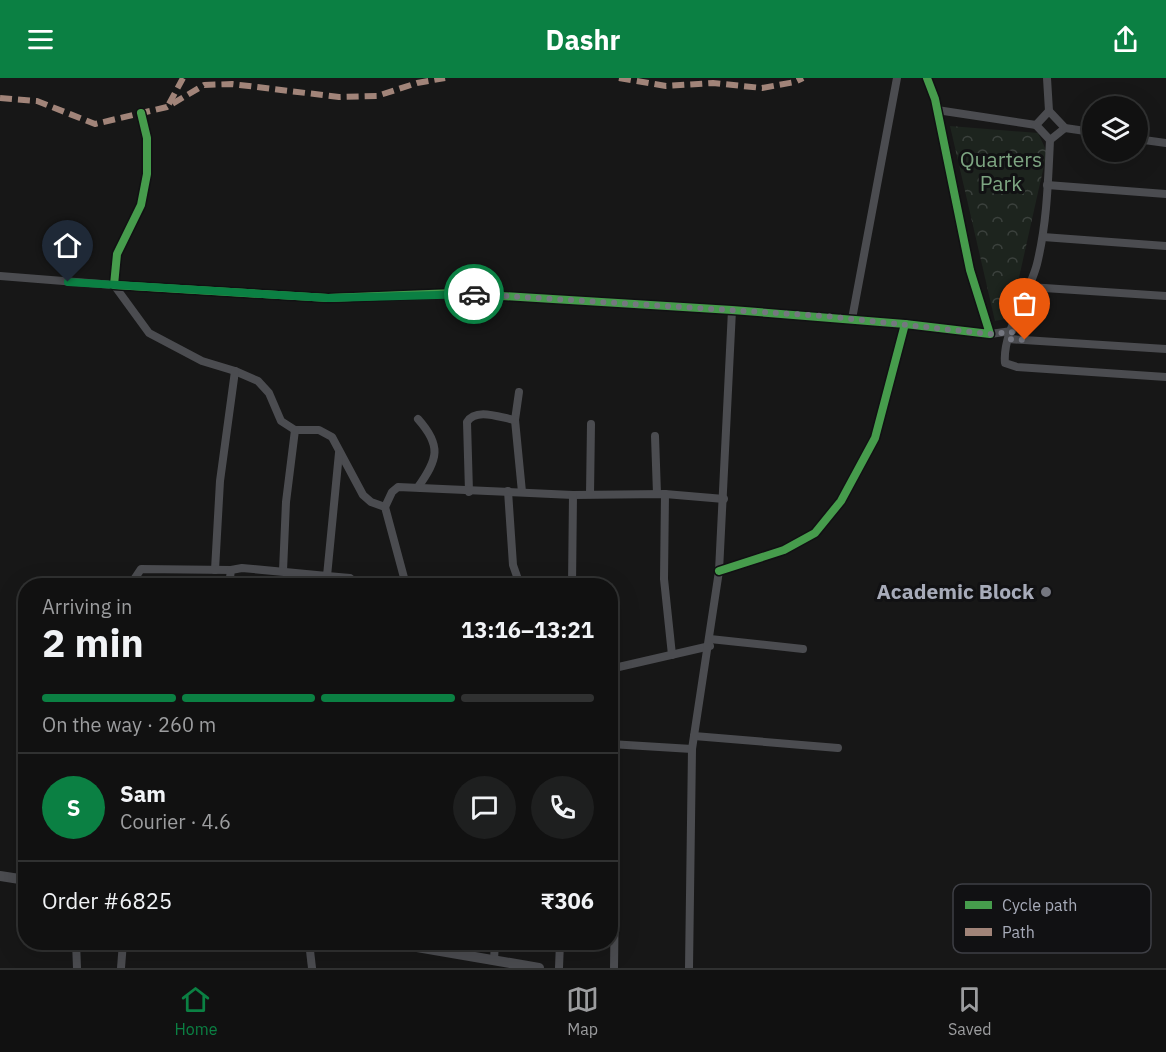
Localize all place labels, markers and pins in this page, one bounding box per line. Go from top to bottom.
pin [42,220,93,282]
pin [999,278,1050,340]
place label: Academic Block [876,577,1035,605]
marker: Academic Block [1039,585,1053,599]

